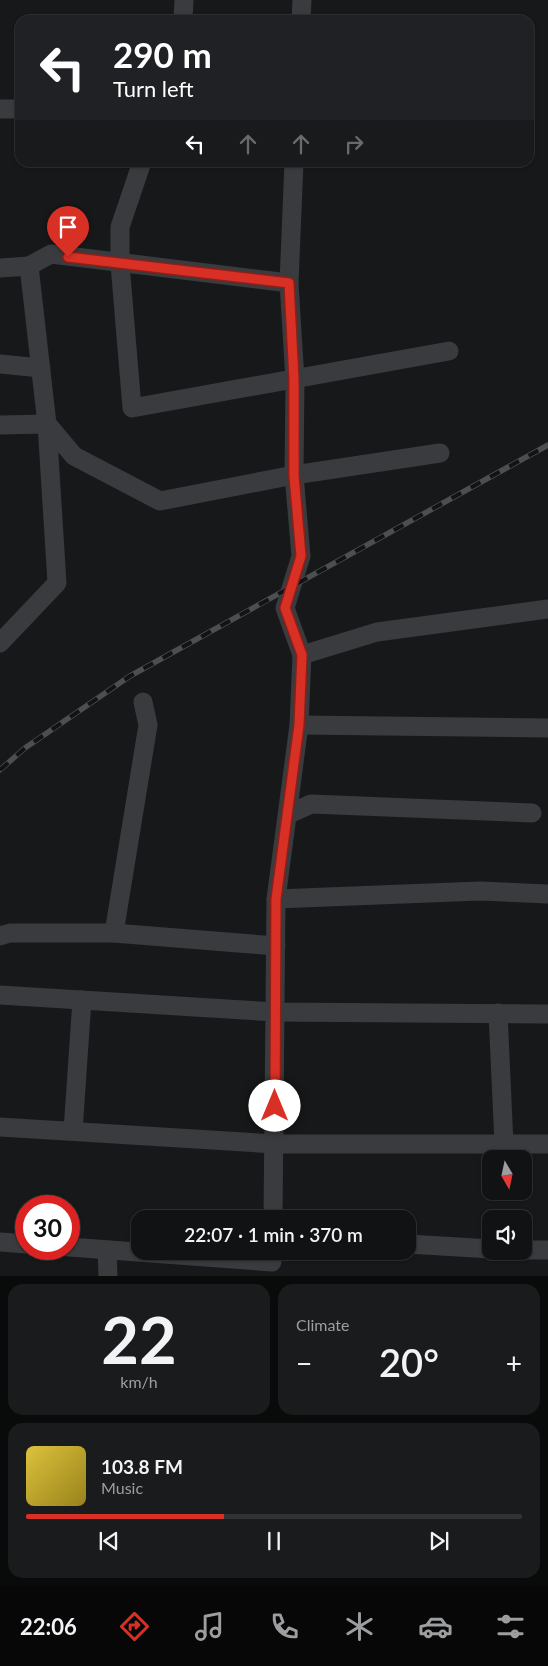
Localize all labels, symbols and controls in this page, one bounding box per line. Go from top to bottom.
text: 290 m [113,33,212,75]
icon: left [30,35,95,100]
text: Turn left [113,75,194,102]
icon: left [181,130,209,158]
icon: ahead [234,130,262,158]
icon: ahead [287,130,315,158]
icon: right [340,130,368,158]
pin [47,206,89,257]
icon: arrive [54,213,82,241]
position arrow [248,1079,300,1131]
north arrow [482,1150,532,1200]
map controls [482,1150,532,1260]
speed limit sign: 30 [15,1195,80,1260]
button: sound [482,1210,532,1260]
text: 22:07 · 1 min · 370 m [184,1223,363,1246]
text: 22 [101,1300,177,1378]
text: Climate [296,1315,349,1334]
text: 20° [379,1339,439,1385]
text: − [296,1346,312,1380]
text: + [506,1346,522,1380]
text: km/h [120,1372,158,1391]
text: 103.8 FM [101,1455,183,1478]
text: Music [101,1478,143,1497]
icon: previous [95,1527,123,1555]
icon: pause [260,1527,288,1555]
icon: next [425,1527,453,1555]
icon: directions [117,1609,152,1644]
icon: music [192,1609,227,1644]
icon: phone [267,1609,302,1644]
icon: climate [342,1609,377,1644]
icon: car [418,1609,453,1644]
icon: filters [493,1609,528,1644]
text: 22:06 [20,1613,77,1640]

